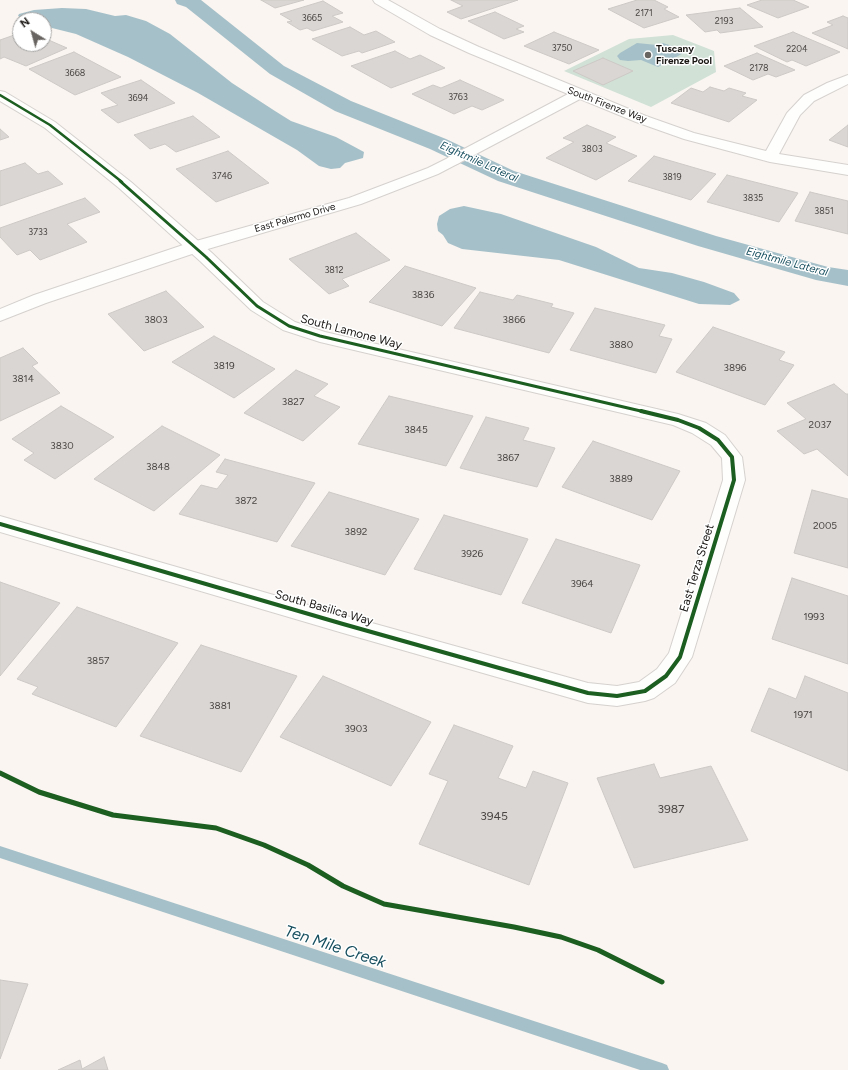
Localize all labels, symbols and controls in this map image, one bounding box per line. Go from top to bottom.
house number: 2171 [635,8,653,18]
north arrow [12,12,52,52]
house number: 3665 [302,13,322,23]
text: N [18,15,32,31]
house number: 2193 [715,16,733,26]
house number: 3750 [552,43,572,53]
place label: Tuscany Firenze Pool [656,43,712,66]
house number: 2204 [786,44,808,54]
marker: Tuscany Firenze Pool [643,50,653,60]
house number: 2178 [749,63,769,73]
house number: 3668 [65,68,85,78]
street label: South Firenze Way [566,84,648,126]
house number: 3763 [448,92,468,102]
house number: 3694 [128,93,148,103]
water label: Eightmile Lateral [438,139,520,185]
house number: 3803 [581,144,603,154]
house number: 3746 [212,171,232,181]
house number: 3819 [662,172,682,182]
house number: 3835 [743,193,763,203]
street label: East Palermo Drive [253,201,337,235]
house number: 3851 [814,206,834,216]
house number: 3733 [28,227,48,237]
water label: Eightmile Lateral [745,245,829,279]
house number: 3812 [324,265,344,275]
house number: 3836 [412,289,434,301]
street label: South Lamone Way [299,312,403,352]
house number: 3803 [144,314,168,326]
house number: 3866 [503,314,525,326]
house number: 3880 [609,339,633,351]
house number: 3819 [213,360,235,372]
house number: 3896 [724,362,746,374]
house number: 3814 [12,373,34,385]
house number: 3827 [282,396,304,408]
house number: 2037 [809,419,831,431]
house number: 3845 [404,424,428,436]
house number: 3830 [50,440,74,452]
house number: 3867 [497,452,519,464]
house number: 3848 [146,461,170,473]
house number: 3889 [609,473,633,485]
house number: 3872 [235,495,257,507]
house number: 2005 [813,520,837,532]
street label: East Terza Street [677,522,717,614]
house number: 3892 [345,526,367,538]
house number: 3926 [461,548,483,560]
house number: 3964 [571,578,593,590]
street label: South Basilica Way [273,587,375,629]
house number: 1993 [804,611,824,623]
house number: 3857 [87,655,109,667]
house number: 3881 [209,700,231,712]
house number: 1971 [793,709,813,721]
house number: 3903 [345,723,367,735]
house number: 3987 [657,802,685,816]
house number: 3945 [480,809,508,823]
water label: Ten Mile Creek [282,922,388,972]

